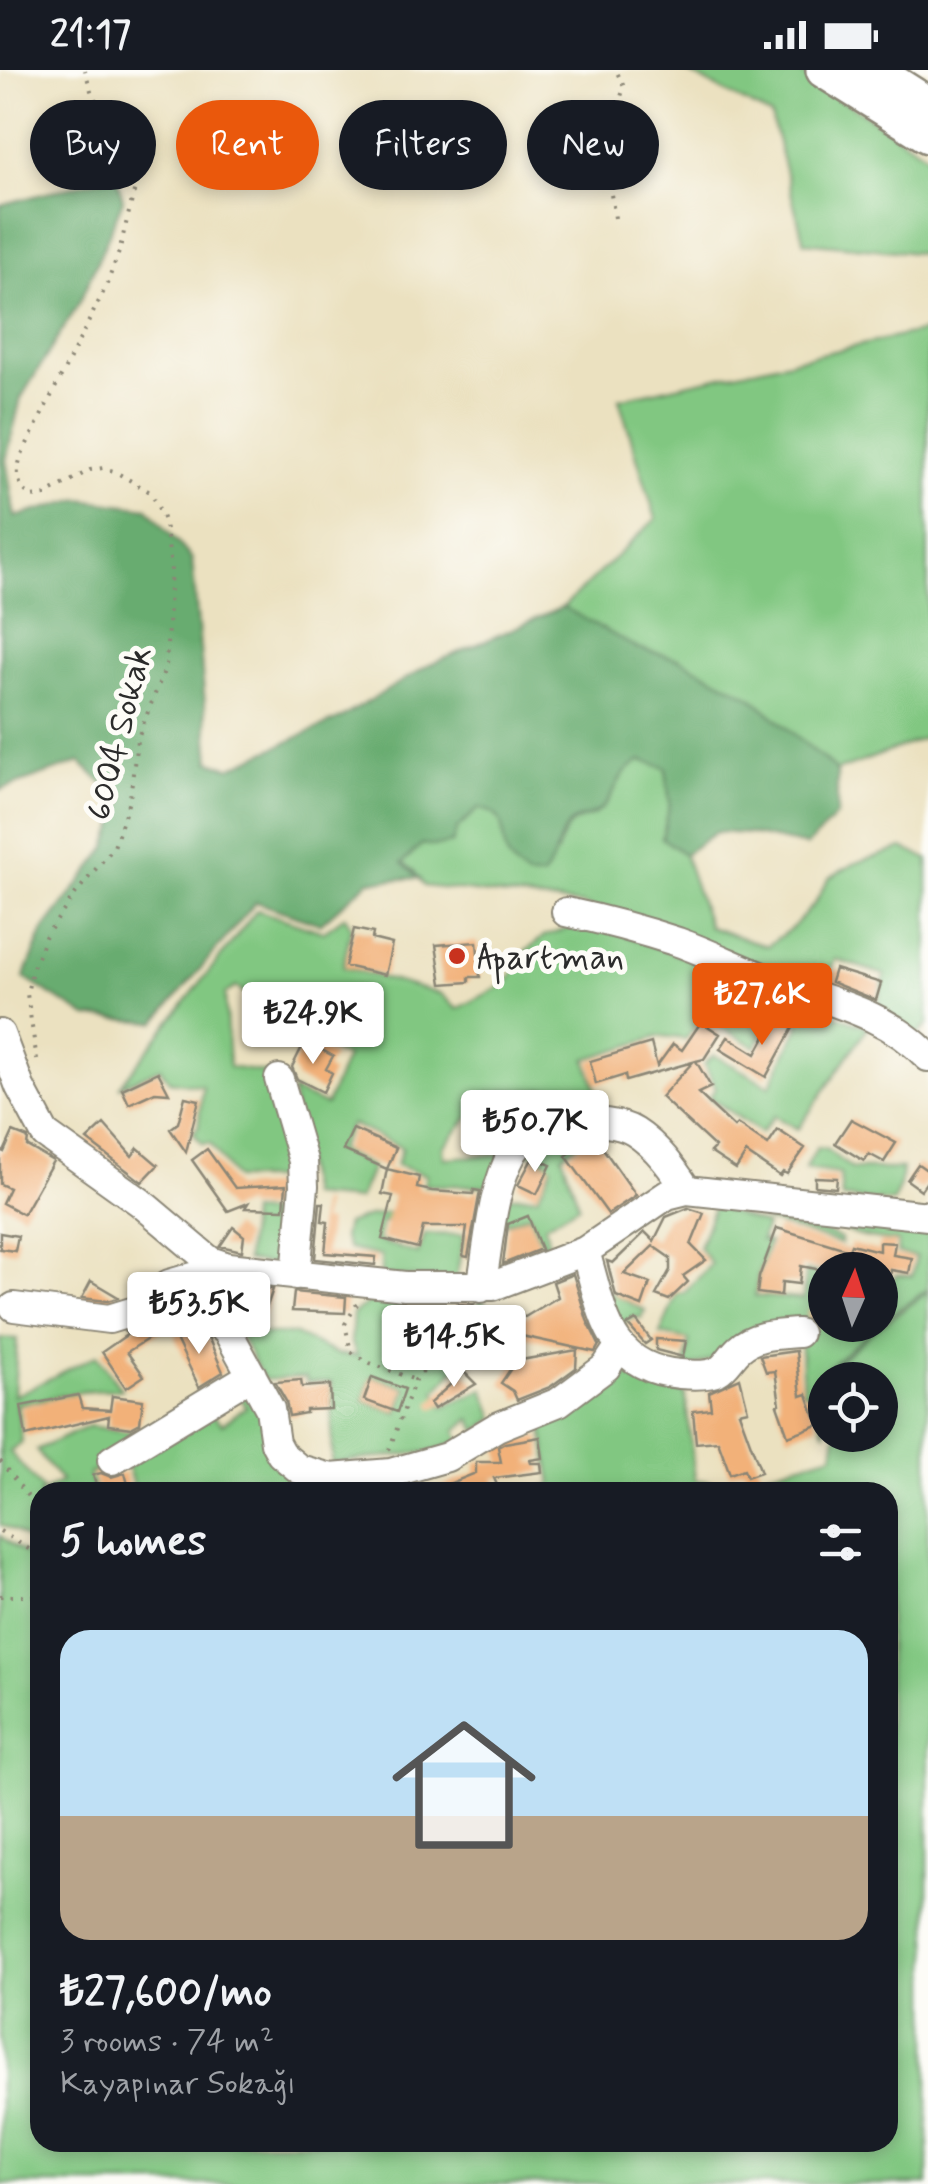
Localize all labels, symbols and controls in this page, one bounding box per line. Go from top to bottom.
text: 21:17 [50,11,131,60]
chip: Buy [30,100,156,190]
chip: Rent [176,100,319,190]
chip: Filters [339,100,507,190]
chip: New [527,100,659,190]
street label: 6004 Sokak [76,642,164,825]
place label: Apartman [477,935,624,985]
marker: Apartman [446,945,468,967]
pin: ₺27.6K [681,963,843,1048]
text: ₺27.6K [714,974,810,1016]
pin: ₺24.9K [232,982,394,1067]
text: ₺24.9K [264,993,362,1035]
pin: ₺50.7K [454,1090,616,1175]
text: ₺50.7K [483,1101,587,1143]
north arrow [808,1252,898,1342]
map controls [808,1252,898,1452]
pin: ₺53.5K [118,1272,280,1357]
text: ₺53.5K [149,1283,249,1325]
pin: ₺14.5K [373,1305,535,1390]
text: ₺14.5K [404,1316,504,1358]
button: locate [808,1362,898,1452]
text: 5 homes [60,1515,206,1570]
icon: filters [813,1515,868,1570]
icon: home [374,1695,554,1875]
text: ₺27,600/mo [60,1966,272,2021]
text: 3 rooms · 74 m² [60,2021,274,2063]
text: Kayapınar Sokağı [60,2063,296,2105]

